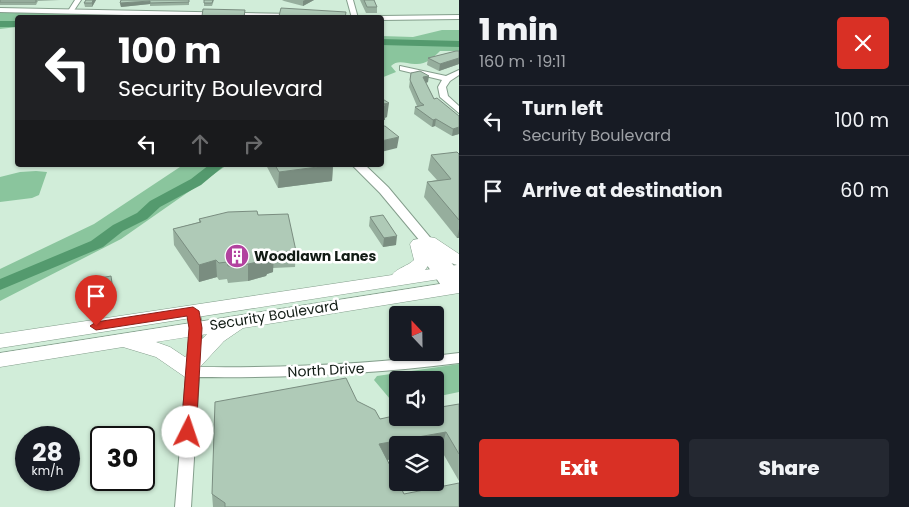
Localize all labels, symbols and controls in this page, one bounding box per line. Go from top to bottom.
text: 1 min [479,8,558,51]
button: close [837,17,889,69]
text: 100 m [118,26,221,75]
icon: left [35,35,100,100]
text: 160 m · 19:11 [479,50,566,73]
text: Security Boulevard [118,73,323,104]
text: Turn left [522,95,603,122]
icon: left [479,107,507,135]
text: 100 m [834,107,889,134]
text: Security Boulevard [522,124,671,147]
icon: left [133,130,161,158]
icon: ahead [186,130,214,158]
icon: right [239,130,267,158]
icon: arrive [479,177,507,205]
text: Arrive at destination [522,177,723,204]
text: 60 m [840,177,889,204]
building icon: Woodlawn Lanes [224,243,250,269]
place label: Woodlawn Lanes [254,246,376,266]
pin [75,275,117,326]
icon: arrive [82,282,110,310]
street label: Security Boulevard [208,295,340,335]
north arrow [389,306,444,361]
map controls [389,306,444,491]
street label: North Drive [287,358,365,382]
button: sound [389,371,444,426]
position arrow [161,405,213,457]
speed limit sign: 30 [90,426,155,491]
text: 28 [32,435,63,470]
button: layers [389,436,444,491]
button: Exit [479,439,679,497]
button: Share [689,439,889,497]
text: km/h [32,462,63,479]

